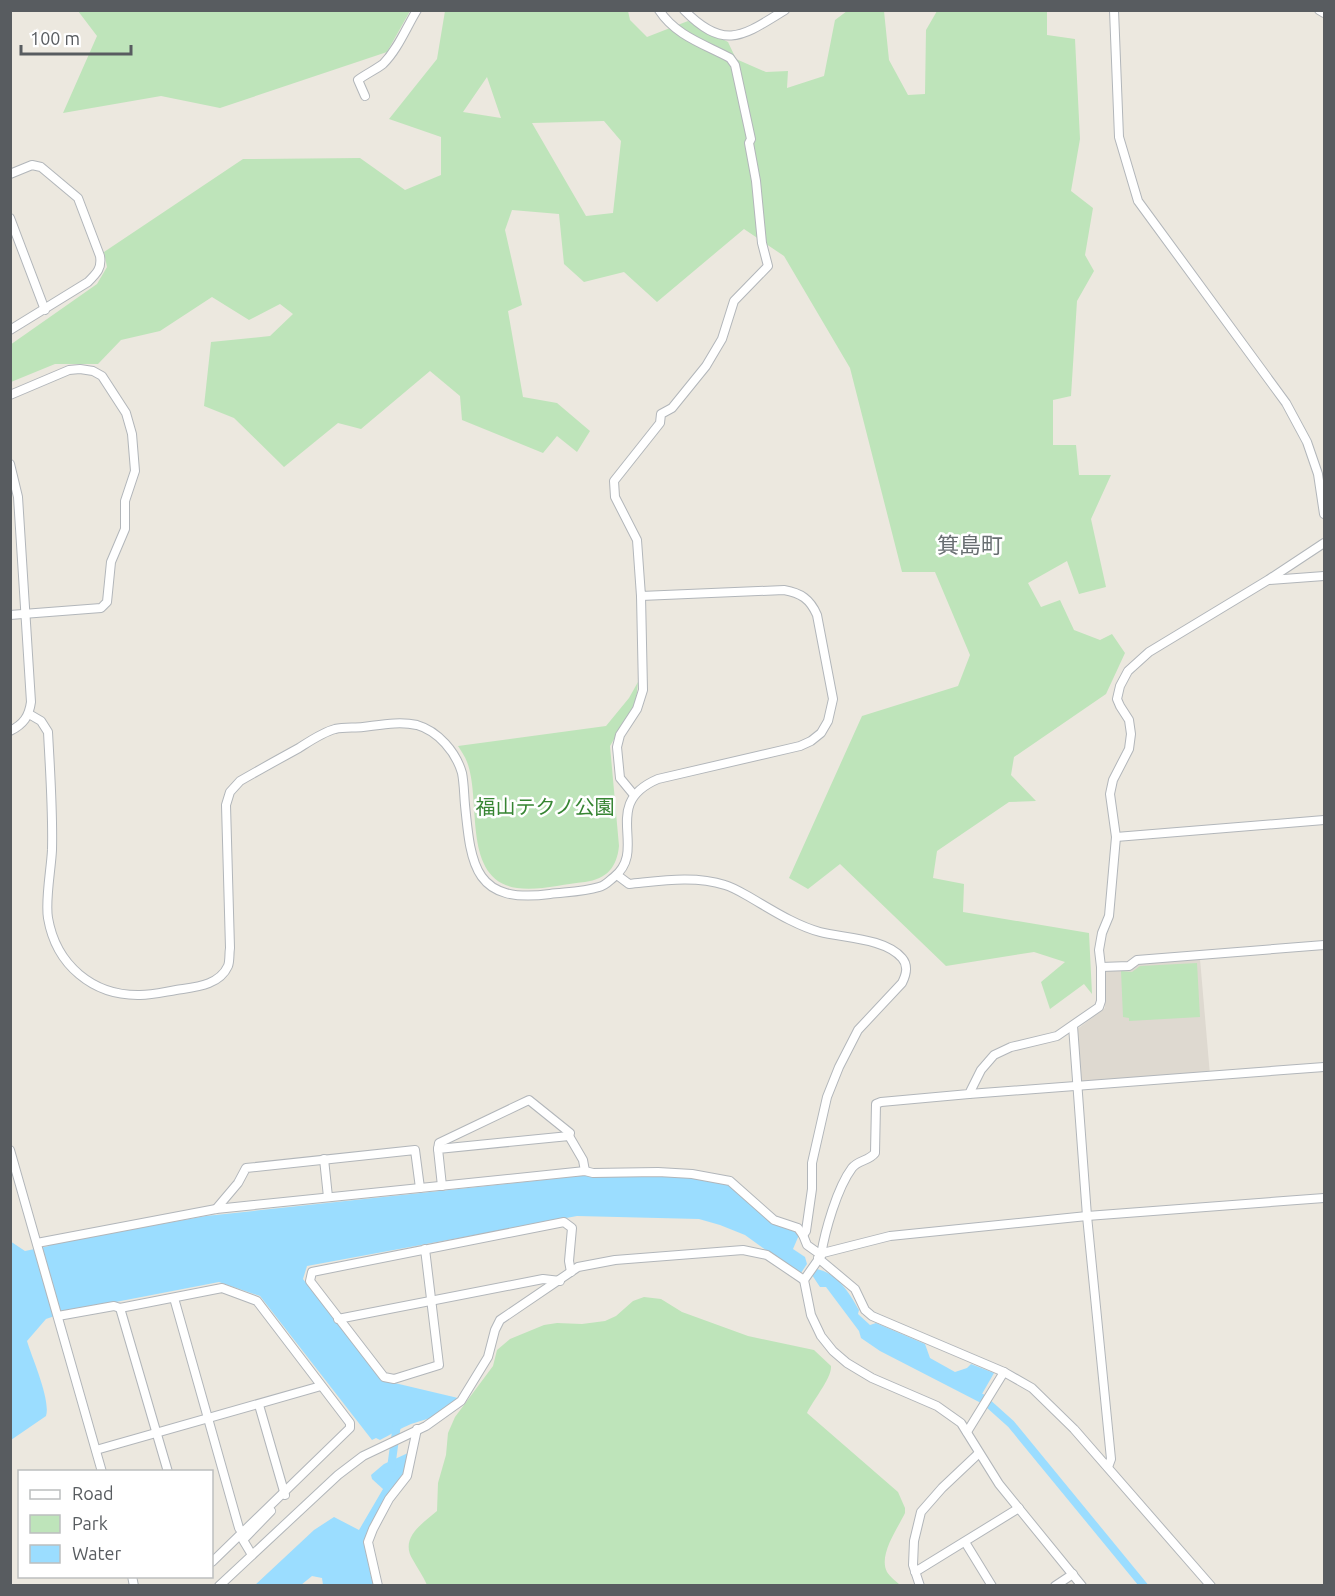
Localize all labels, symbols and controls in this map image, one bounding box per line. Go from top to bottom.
scale bar [21,18,130,56]
text: 100 m [30,28,80,48]
district label: 箕島町 [937,532,1003,557]
park label: 福山テクノ公園 [476,795,614,818]
legend [18,1470,213,1578]
text: Road [72,1483,114,1503]
text: Park [72,1513,108,1533]
text: Water [72,1543,122,1563]

